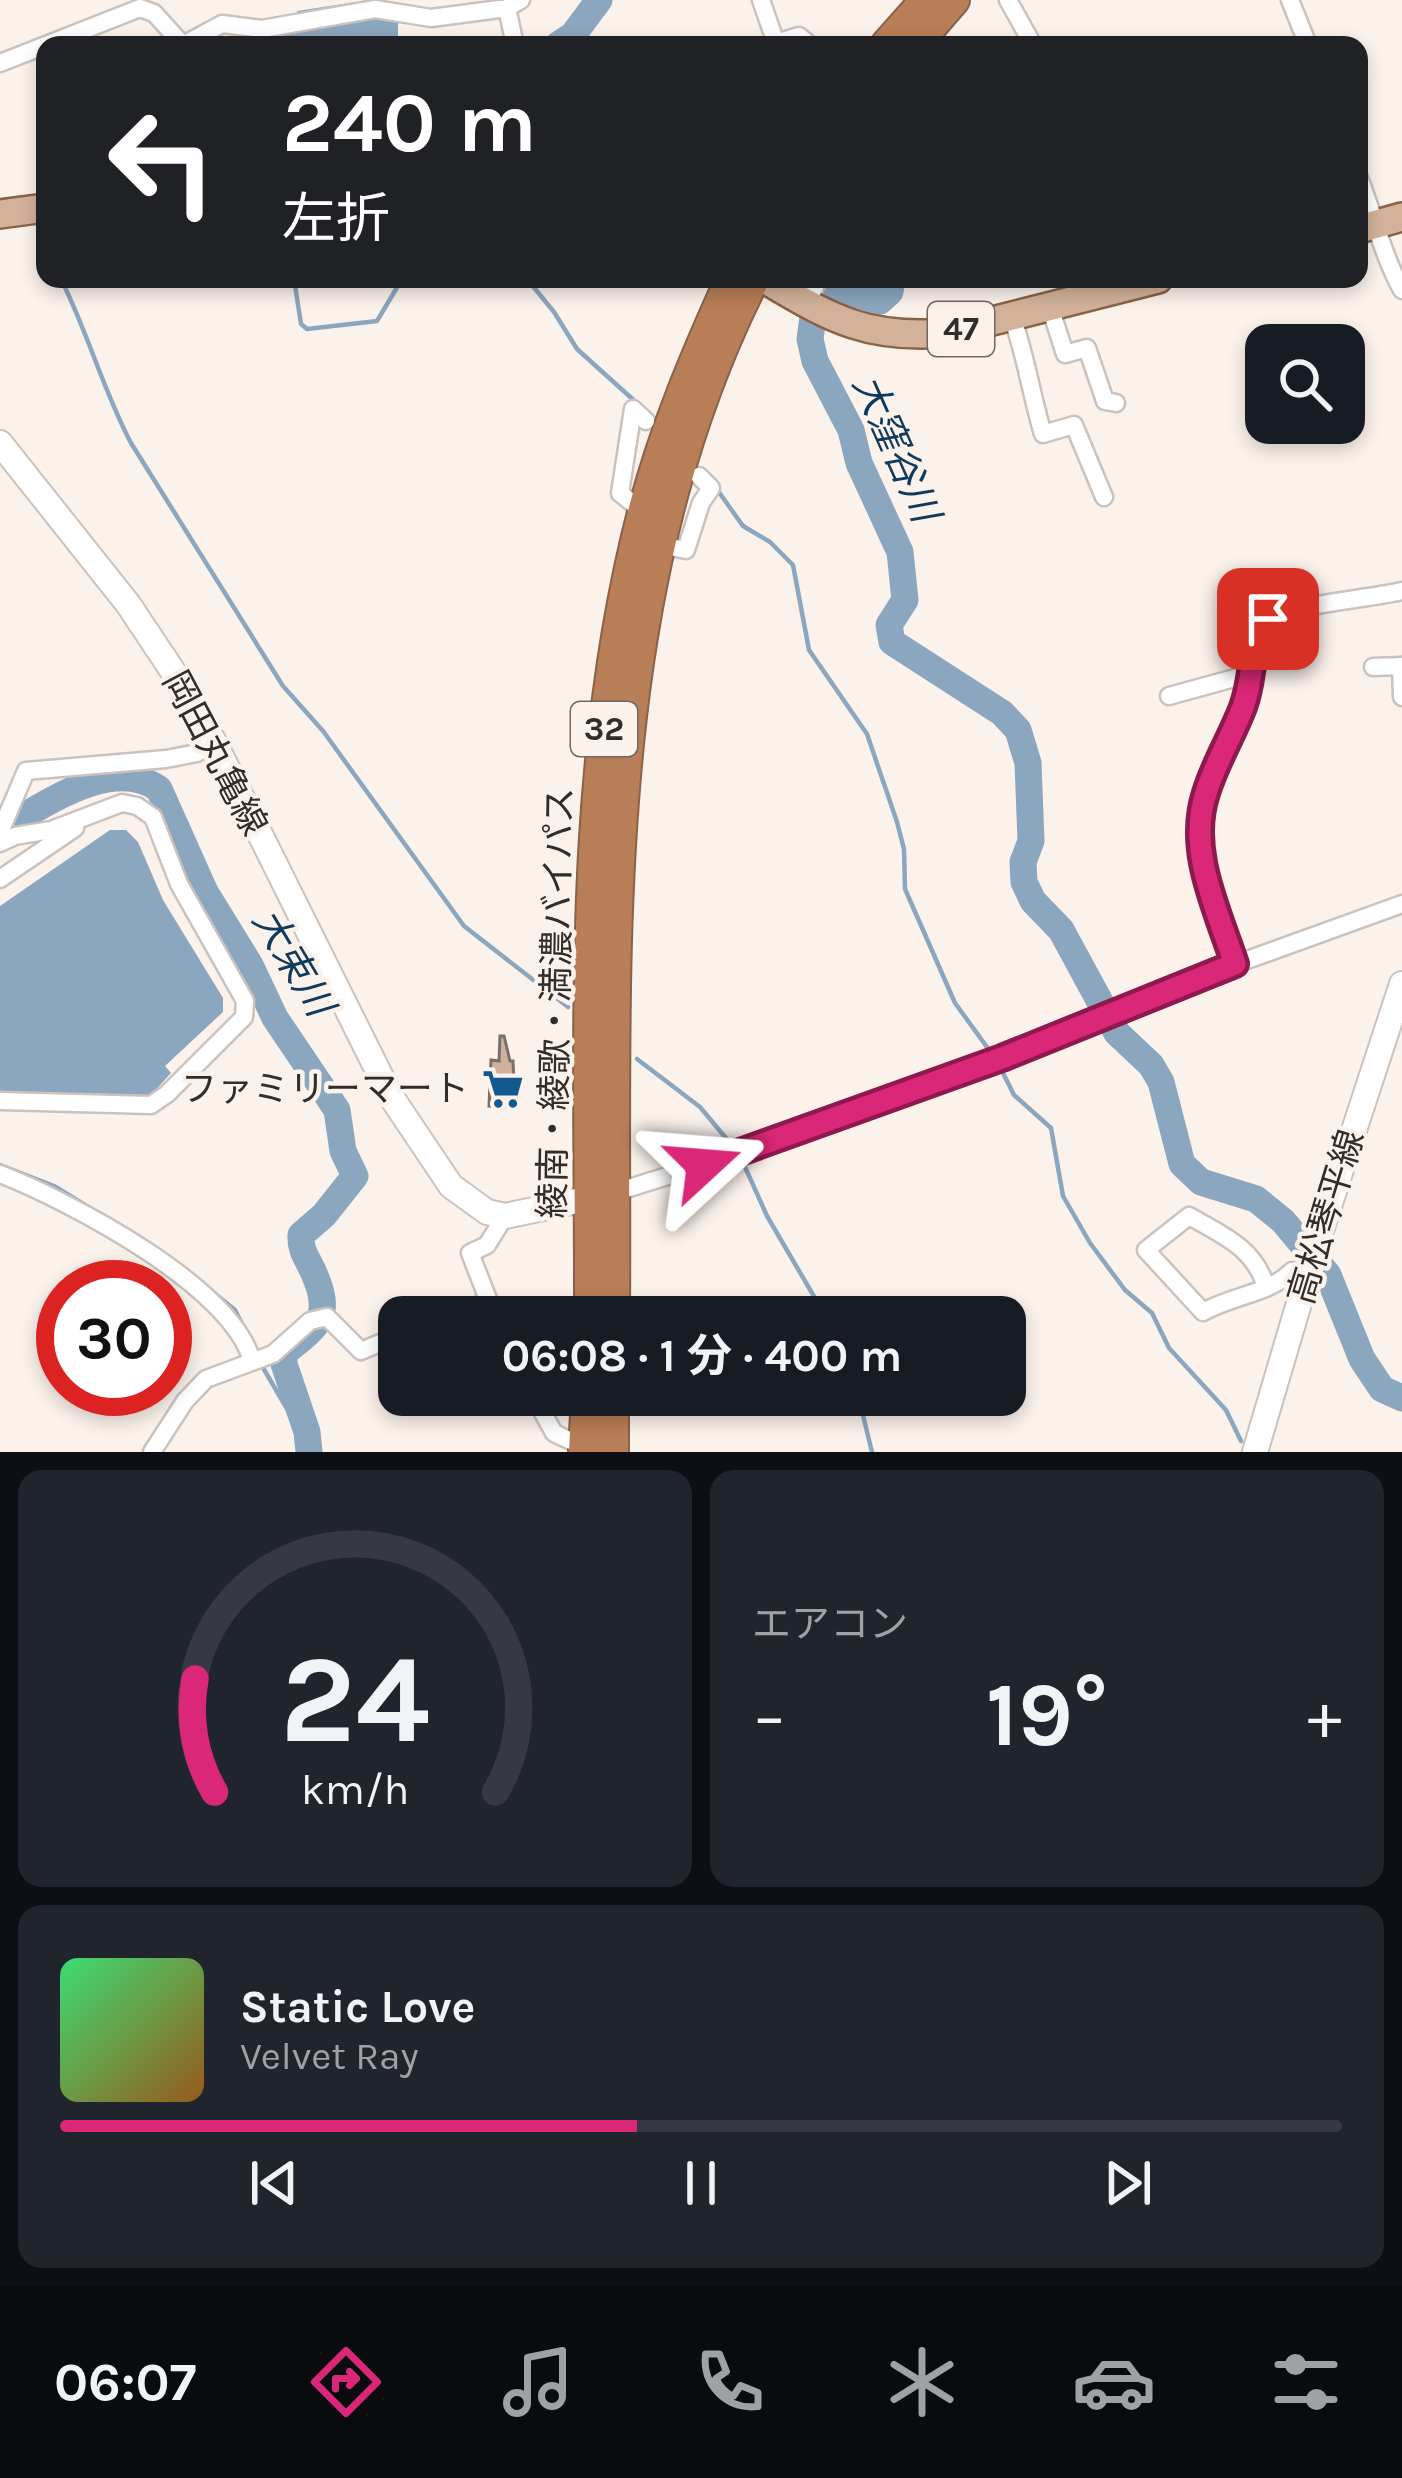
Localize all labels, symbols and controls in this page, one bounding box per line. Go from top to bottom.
text: 240 m [282,74,537,172]
icon: left [84,84,240,240]
text: 左折 [282,187,390,251]
road number: 47 [928,302,994,356]
map controls [1245,324,1365,444]
button: search [1245,324,1365,444]
water label: 大窪谷川 [843,367,950,532]
pin [1217,568,1319,670]
icon: arrive [1235,586,1301,652]
street label: 岡田丸亀線 [154,664,276,842]
road number: 32 [571,702,637,756]
street label: 綾南・綾歌・満濃バイパス [531,787,581,1219]
water label: 大束川 [243,900,345,1027]
supermarket icon: ファミリーマート [480,1066,526,1112]
place label: ファミリーマート [181,1068,469,1110]
position arrow [641,1102,767,1228]
street label: 高松琴平線 [1280,1125,1372,1309]
speed limit sign: 30 [36,1260,192,1416]
text: 06:08 · 1 分 · 400 m [502,1330,902,1382]
text: エアコン [752,1601,908,1647]
text: 24 [280,1627,430,1772]
text: 19° [986,1662,1108,1768]
text: − [752,1677,787,1755]
text: + [1307,1677,1342,1755]
text: km/h [301,1764,409,1814]
text: Static Love [240,1981,475,2033]
text: Velvet Ray [240,2033,419,2079]
icon: previous [241,2150,307,2216]
icon: pause [668,2150,734,2216]
icon: next [1095,2150,1161,2216]
icon: directions [304,2340,388,2424]
icon: music [496,2340,580,2424]
icon: phone [688,2340,772,2424]
icon: climate [880,2340,964,2424]
icon: car [1072,2340,1156,2424]
icon: filters [1264,2340,1348,2424]
text: 06:07 [54,2350,196,2414]

